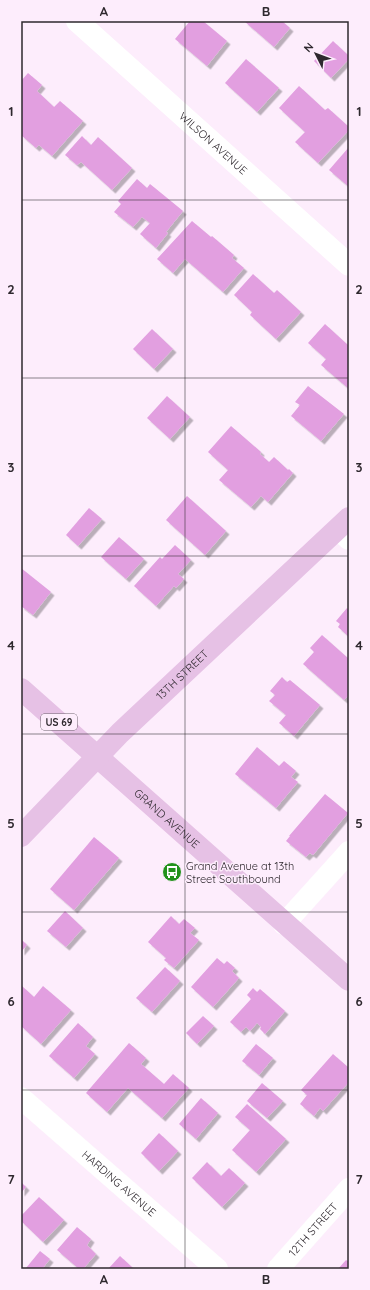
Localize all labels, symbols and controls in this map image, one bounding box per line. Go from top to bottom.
text: A [100,3,109,19]
text: B [262,3,270,19]
north arrow [296,34,336,74]
text: N [301,40,316,55]
text: 1 [8,103,14,119]
text: 1 [356,103,362,119]
street label: WILSON AVENUE [176,109,250,177]
text: 2 [7,281,15,297]
text: 2 [355,281,363,297]
text: 3 [8,459,15,475]
text: 3 [356,459,363,475]
text: 4 [7,637,15,653]
text: 4 [355,637,363,653]
street label: 13TH STREET [153,647,211,703]
road number: US 69 [41,714,77,730]
street label: GRAND AVENUE [131,786,203,851]
text: 5 [7,815,15,831]
text: 5 [355,815,363,831]
place label: Grand Avenue at 13th Street Southbound [186,859,294,886]
bus stop icon: Grand Avenue at 13th Street Southbound [161,861,183,883]
text: 6 [7,993,15,1009]
text: 6 [355,993,363,1009]
street label: HARDING AVENUE [79,1147,159,1219]
text: 7 [7,1171,15,1187]
text: 7 [355,1171,363,1187]
street label: 12TH STREET [286,1199,341,1259]
text: A [100,1271,109,1287]
text: B [262,1271,270,1287]

